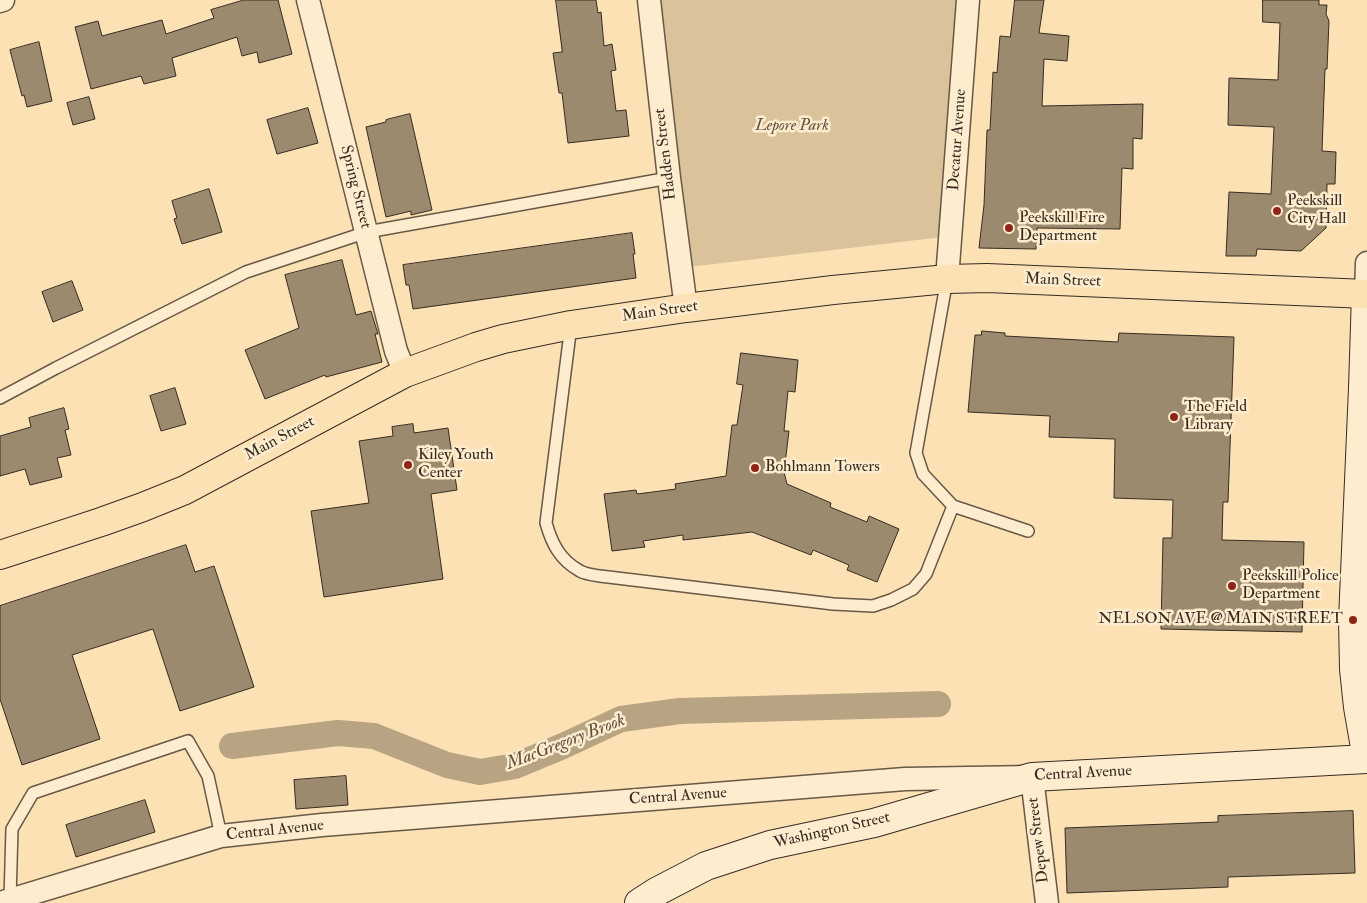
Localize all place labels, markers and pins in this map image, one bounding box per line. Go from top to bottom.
place label: Peekskill City Hall [1287,192,1346,230]
marker: Peekskill City Hall [1271,205,1283,217]
place label: Peekskill Fire Department [1019,209,1105,247]
marker: Peekskill Fire Department [1003,222,1015,234]
place label: The Field Library [1184,398,1247,436]
marker: The Field Library [1168,411,1180,423]
place label: Kiley Youth Center [418,446,494,484]
place label: Bohlmann Towers [765,458,880,478]
marker: Kiley Youth Center [402,459,414,471]
marker: Bohlmann Towers [749,462,761,474]
place label: Peekskill Police Department [1242,567,1339,605]
marker: Peekskill Police Department [1226,580,1238,592]
place label: NELSON AVE @ MAIN STREET [1098,610,1343,630]
marker: NELSON AVE @ MAIN STREET [1347,614,1359,626]

